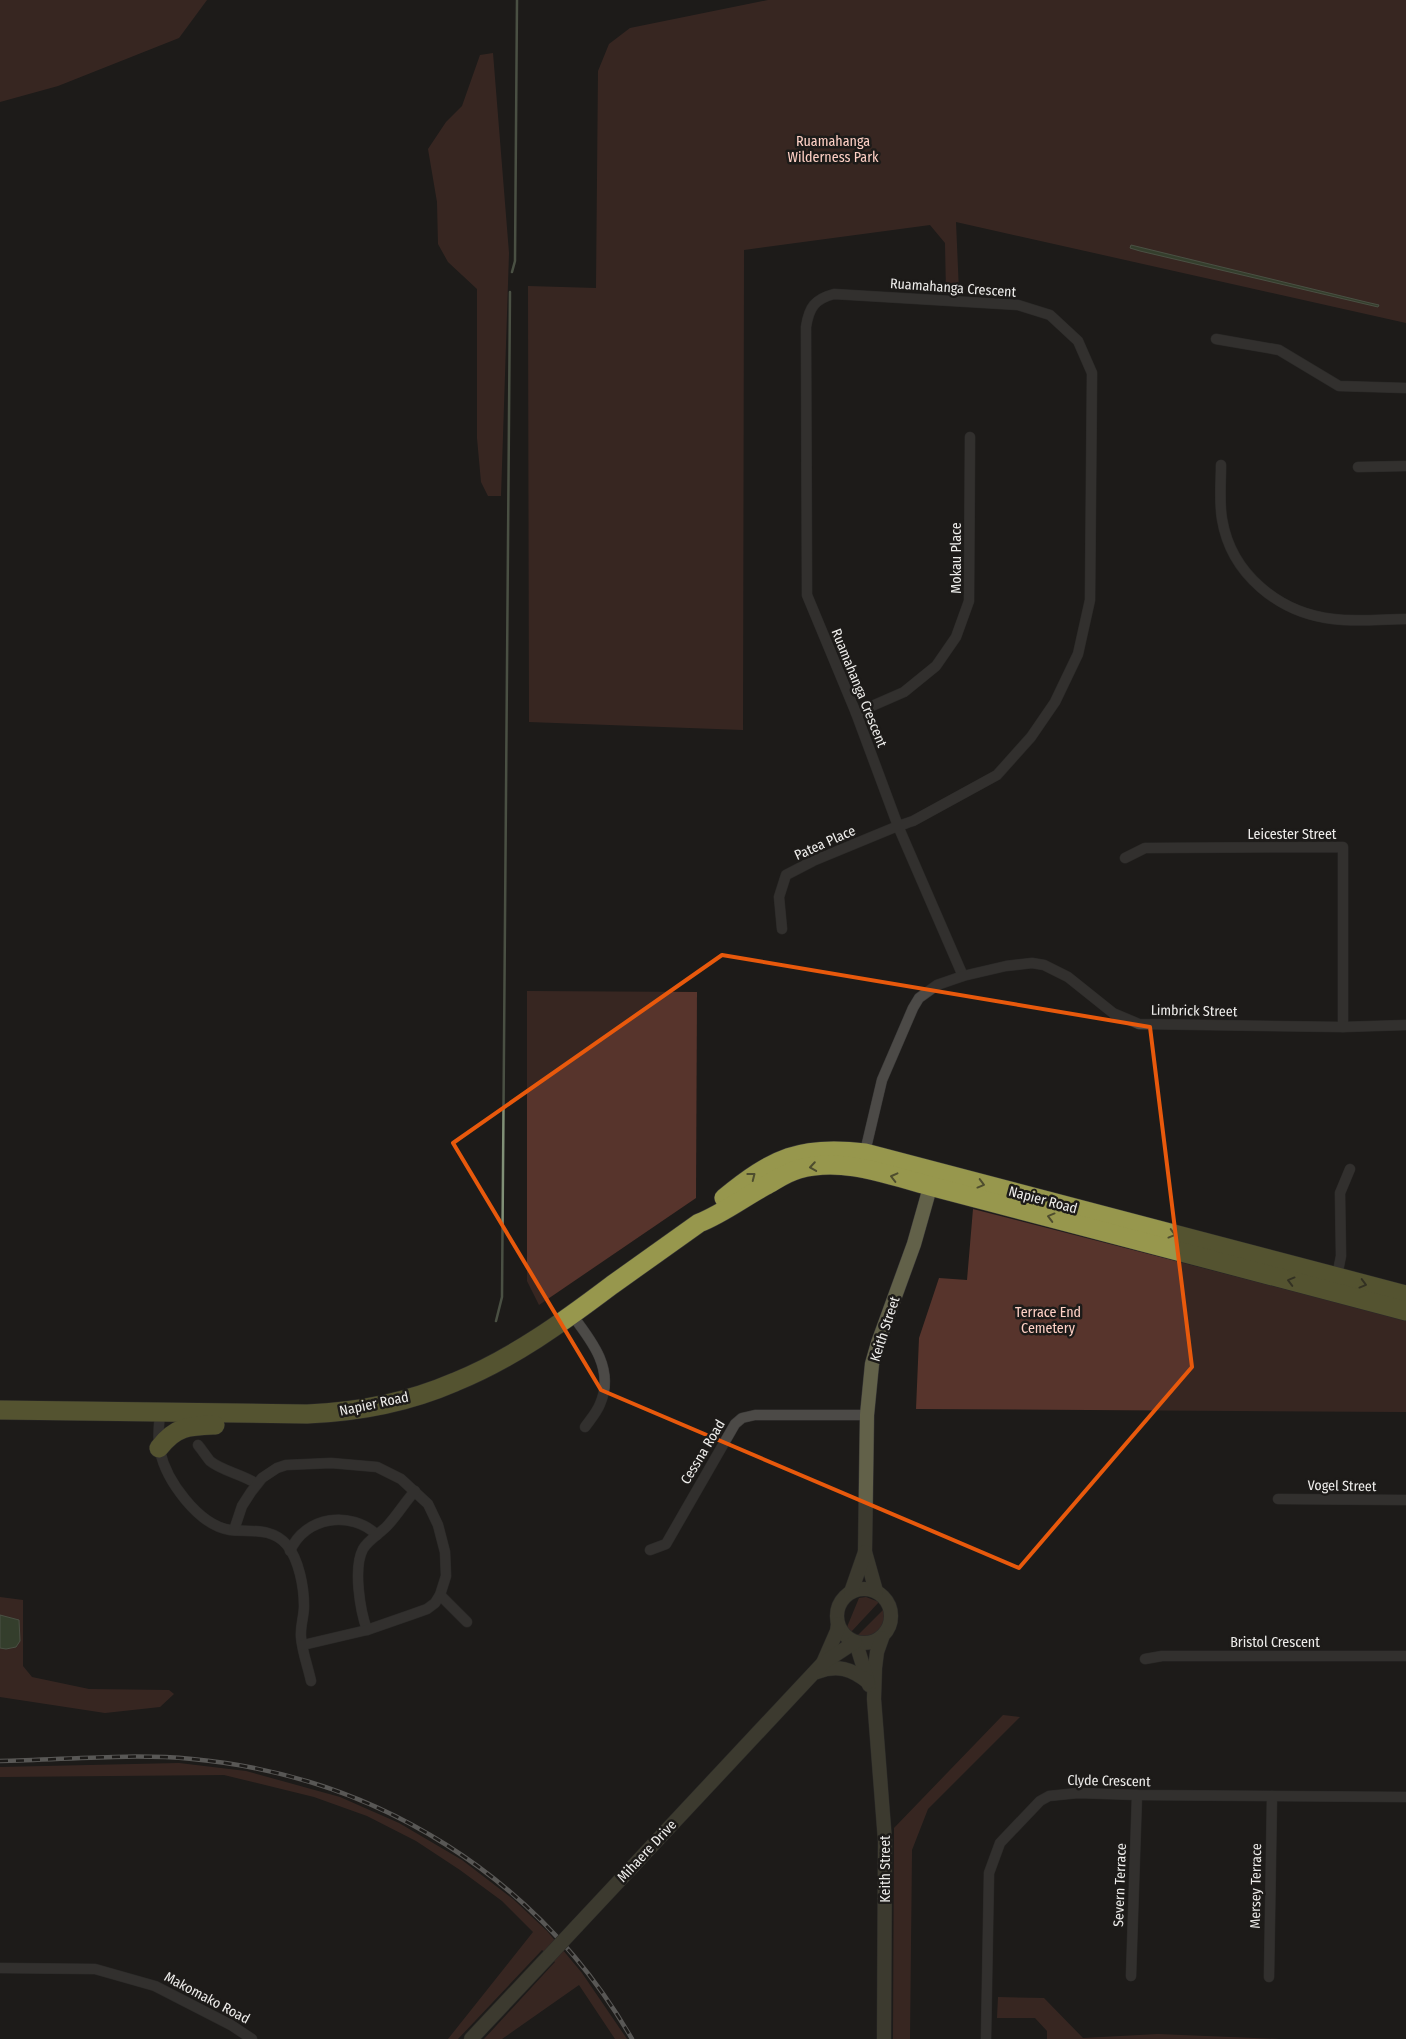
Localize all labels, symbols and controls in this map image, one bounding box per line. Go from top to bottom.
park label: Ruamahanga Wilderness Park [787,133,879,166]
street label: Ruamahanga Crescent [889,275,1017,301]
street label: Mokau Place [948,522,965,594]
street label: Ruamahanga Crescent [827,626,891,750]
street label: Patea Place [792,822,858,864]
street label: Leicester Street [1248,826,1337,843]
street label: Limbrick Street [1151,1002,1238,1020]
one-way arrow [809,1161,817,1172]
one-way arrow [889,1172,898,1183]
one-way arrow [746,1173,756,1182]
one-way arrow [977,1178,986,1189]
street label: Napier Road [1007,1183,1079,1217]
one-way arrow [1047,1212,1056,1223]
one-way arrow [1168,1228,1177,1239]
one-way arrow [1288,1276,1296,1286]
one-way arrow [1359,1278,1367,1288]
street label: Keith Street [867,1294,904,1364]
park label: Terrace End Cemetery [1015,1304,1081,1337]
street label: Napier Road [338,1388,410,1420]
street label: Cessna Road [677,1417,729,1487]
street label: Vogel Street [1307,1477,1377,1495]
street label: Bristol Crescent [1230,1634,1320,1651]
street label: Clyde Crescent [1067,1772,1151,1790]
street label: Mihaere Drive [614,1816,680,1886]
street label: Keith Street [877,1835,894,1903]
street label: Severn Terrace [1110,1843,1130,1927]
street label: Mersey Terrace [1247,1843,1265,1929]
street label: Makomako Road [161,1968,253,2028]

